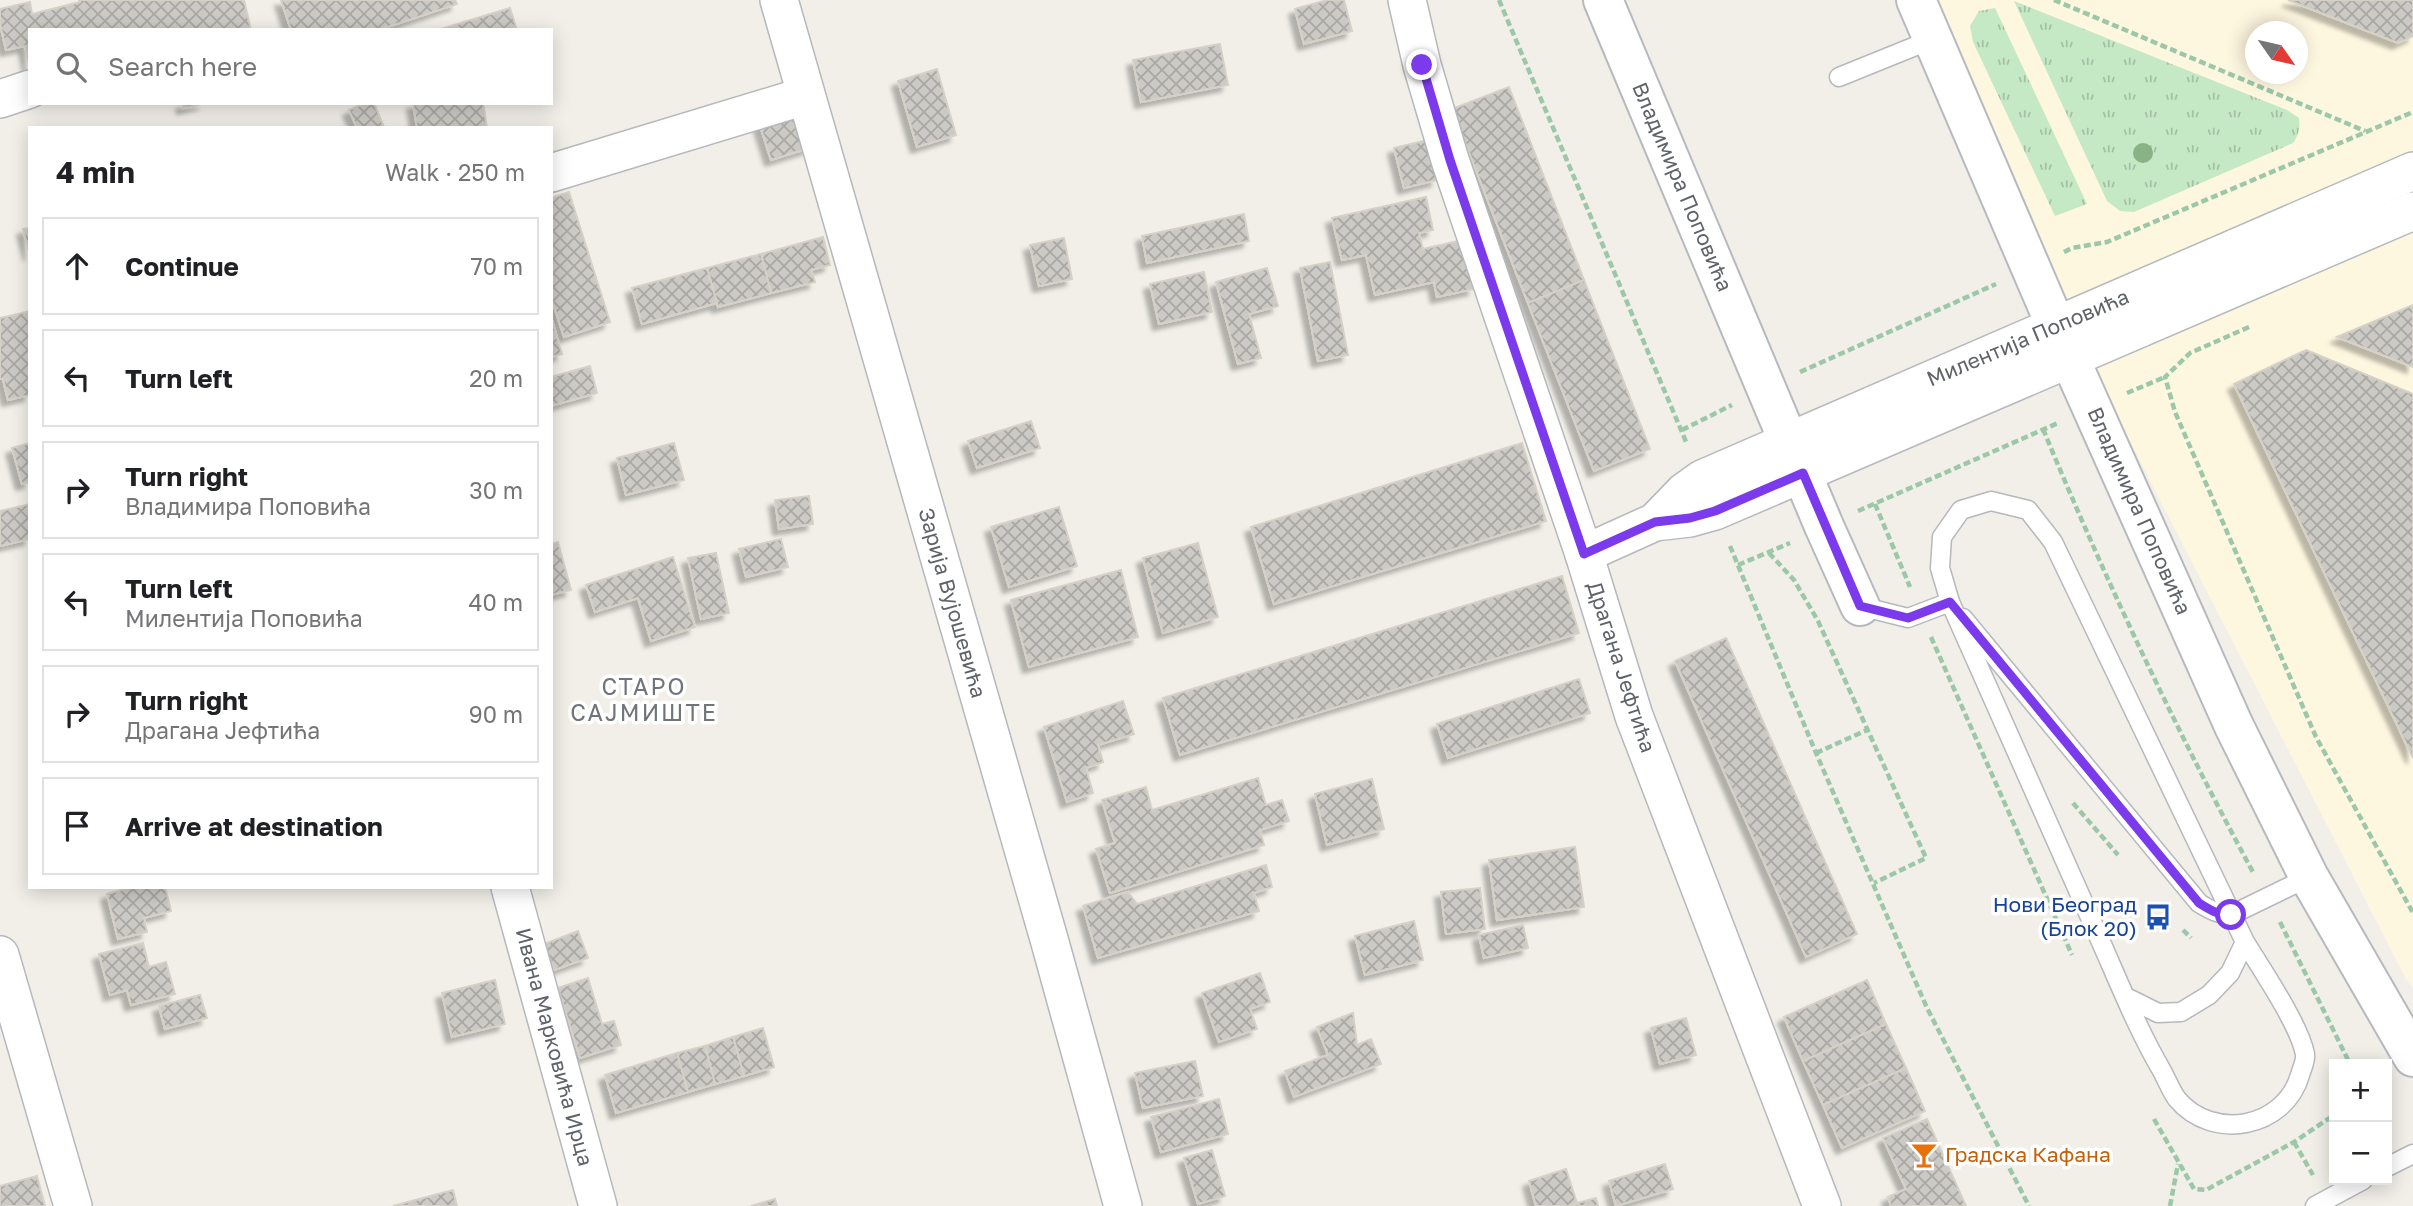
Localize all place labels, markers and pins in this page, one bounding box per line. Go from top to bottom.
place label: Нови Београд (Блок 20) [1993,891,2137,941]
bus stop icon: Нови Београд (Блок 20) [2143,902,2173,932]
bar icon: Градска Кафана [1909,1140,1939,1170]
place label: Градска Кафана [1945,1141,2111,1167]

